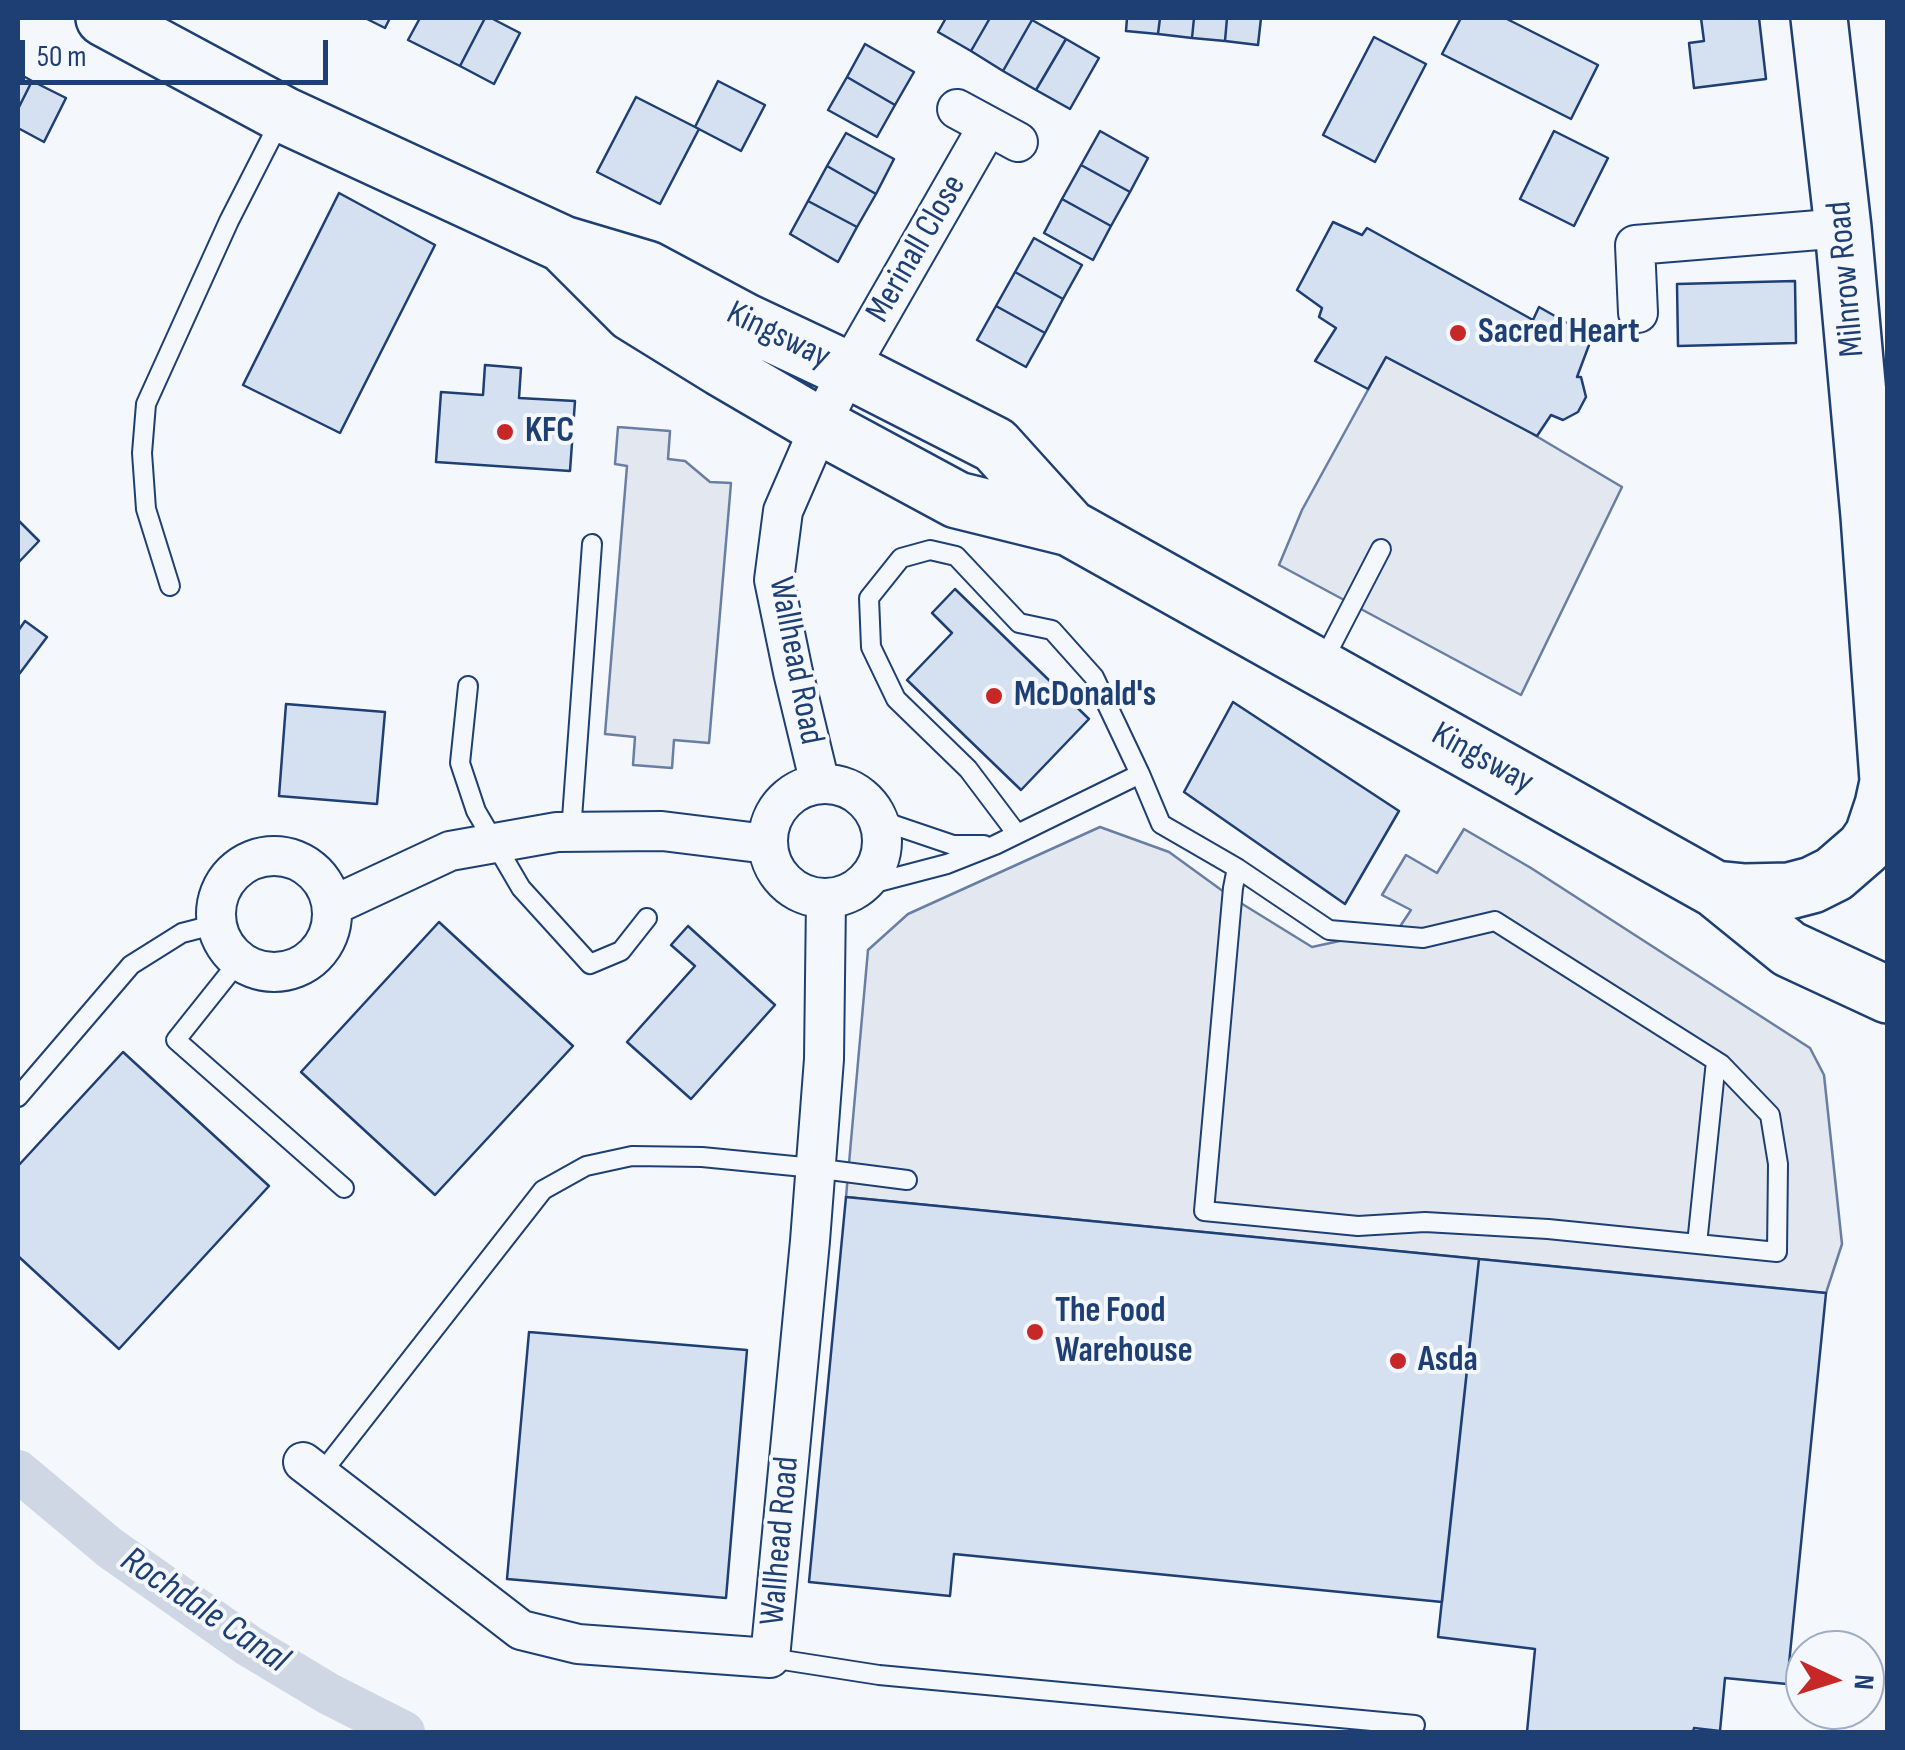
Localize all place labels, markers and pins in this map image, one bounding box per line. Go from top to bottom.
place label: Sacred Heart [1478,312,1640,354]
marker: Sacred Heart [1447,322,1469,344]
place label: KFC [525,411,574,453]
marker: KFC [494,421,516,443]
place label: McDonald's [1014,675,1156,717]
marker: McDonald's [983,685,1005,707]
place label: The Food Warehouse [1055,1291,1193,1373]
marker: The Food Warehouse [1024,1321,1046,1343]
place label: Asda [1418,1340,1478,1382]
marker: Asda [1387,1350,1409,1372]

